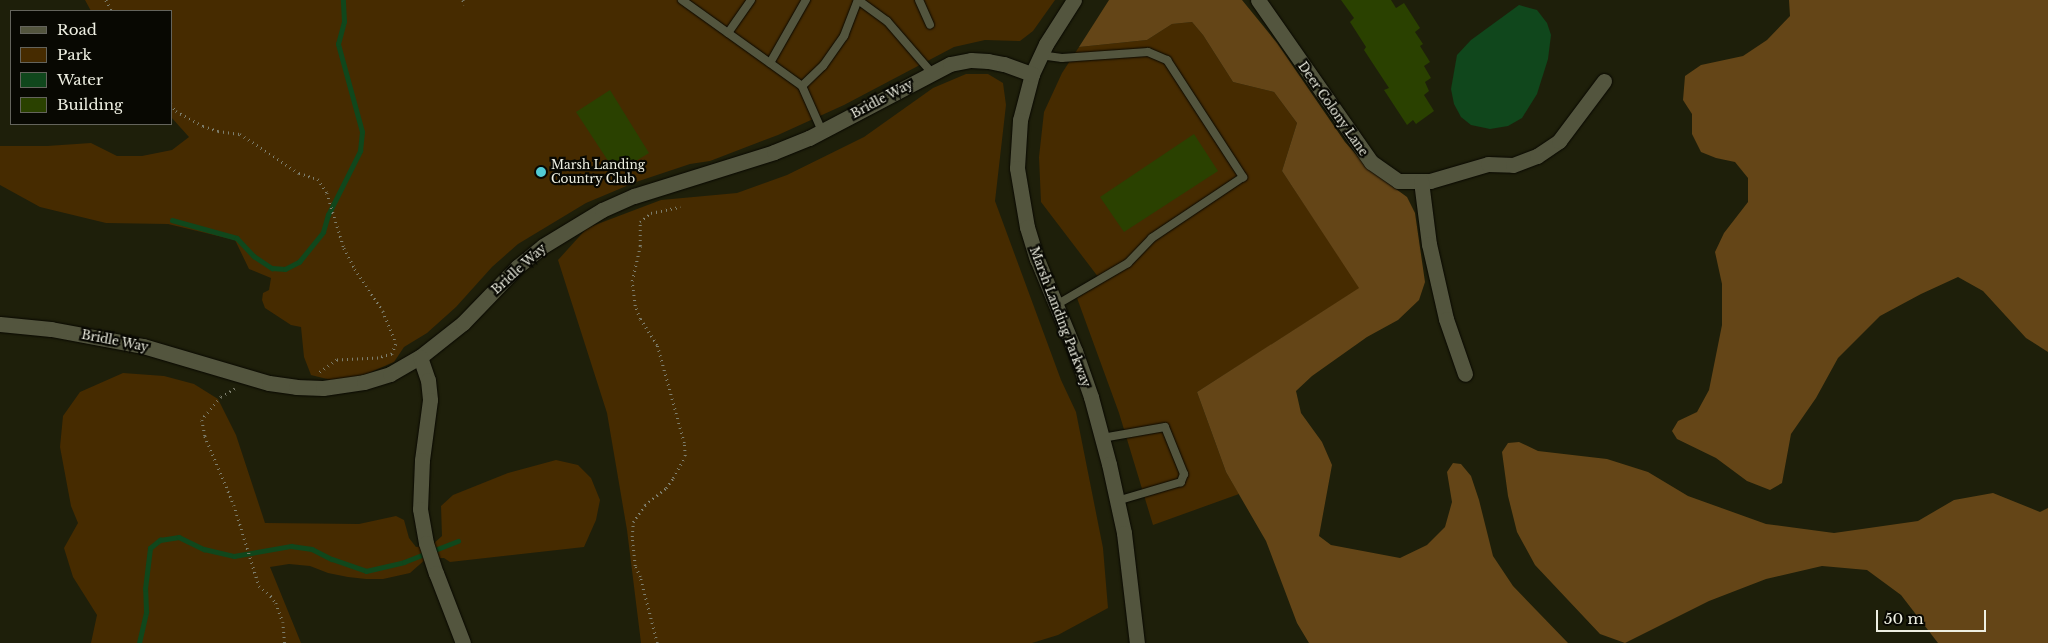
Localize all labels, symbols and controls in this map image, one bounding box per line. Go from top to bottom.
legend [10,10,172,125]
text: Road [57,20,97,39]
text: Park [57,45,92,64]
street label: Deer Colony Lane [1295,59,1371,159]
text: Water [57,70,103,89]
street label: Bridle Way [848,77,916,121]
text: Building [57,95,123,114]
place label: Marsh Landing Country Club [551,158,645,186]
marker: Marsh Landing Country Club [535,166,547,178]
street label: Bridle Way [489,241,549,297]
street label: Marsh Landing Parkway [1027,245,1093,389]
street label: Bridle Way [80,327,150,355]
scale bar [1878,600,1988,632]
text: 50 m [1884,609,1924,628]

